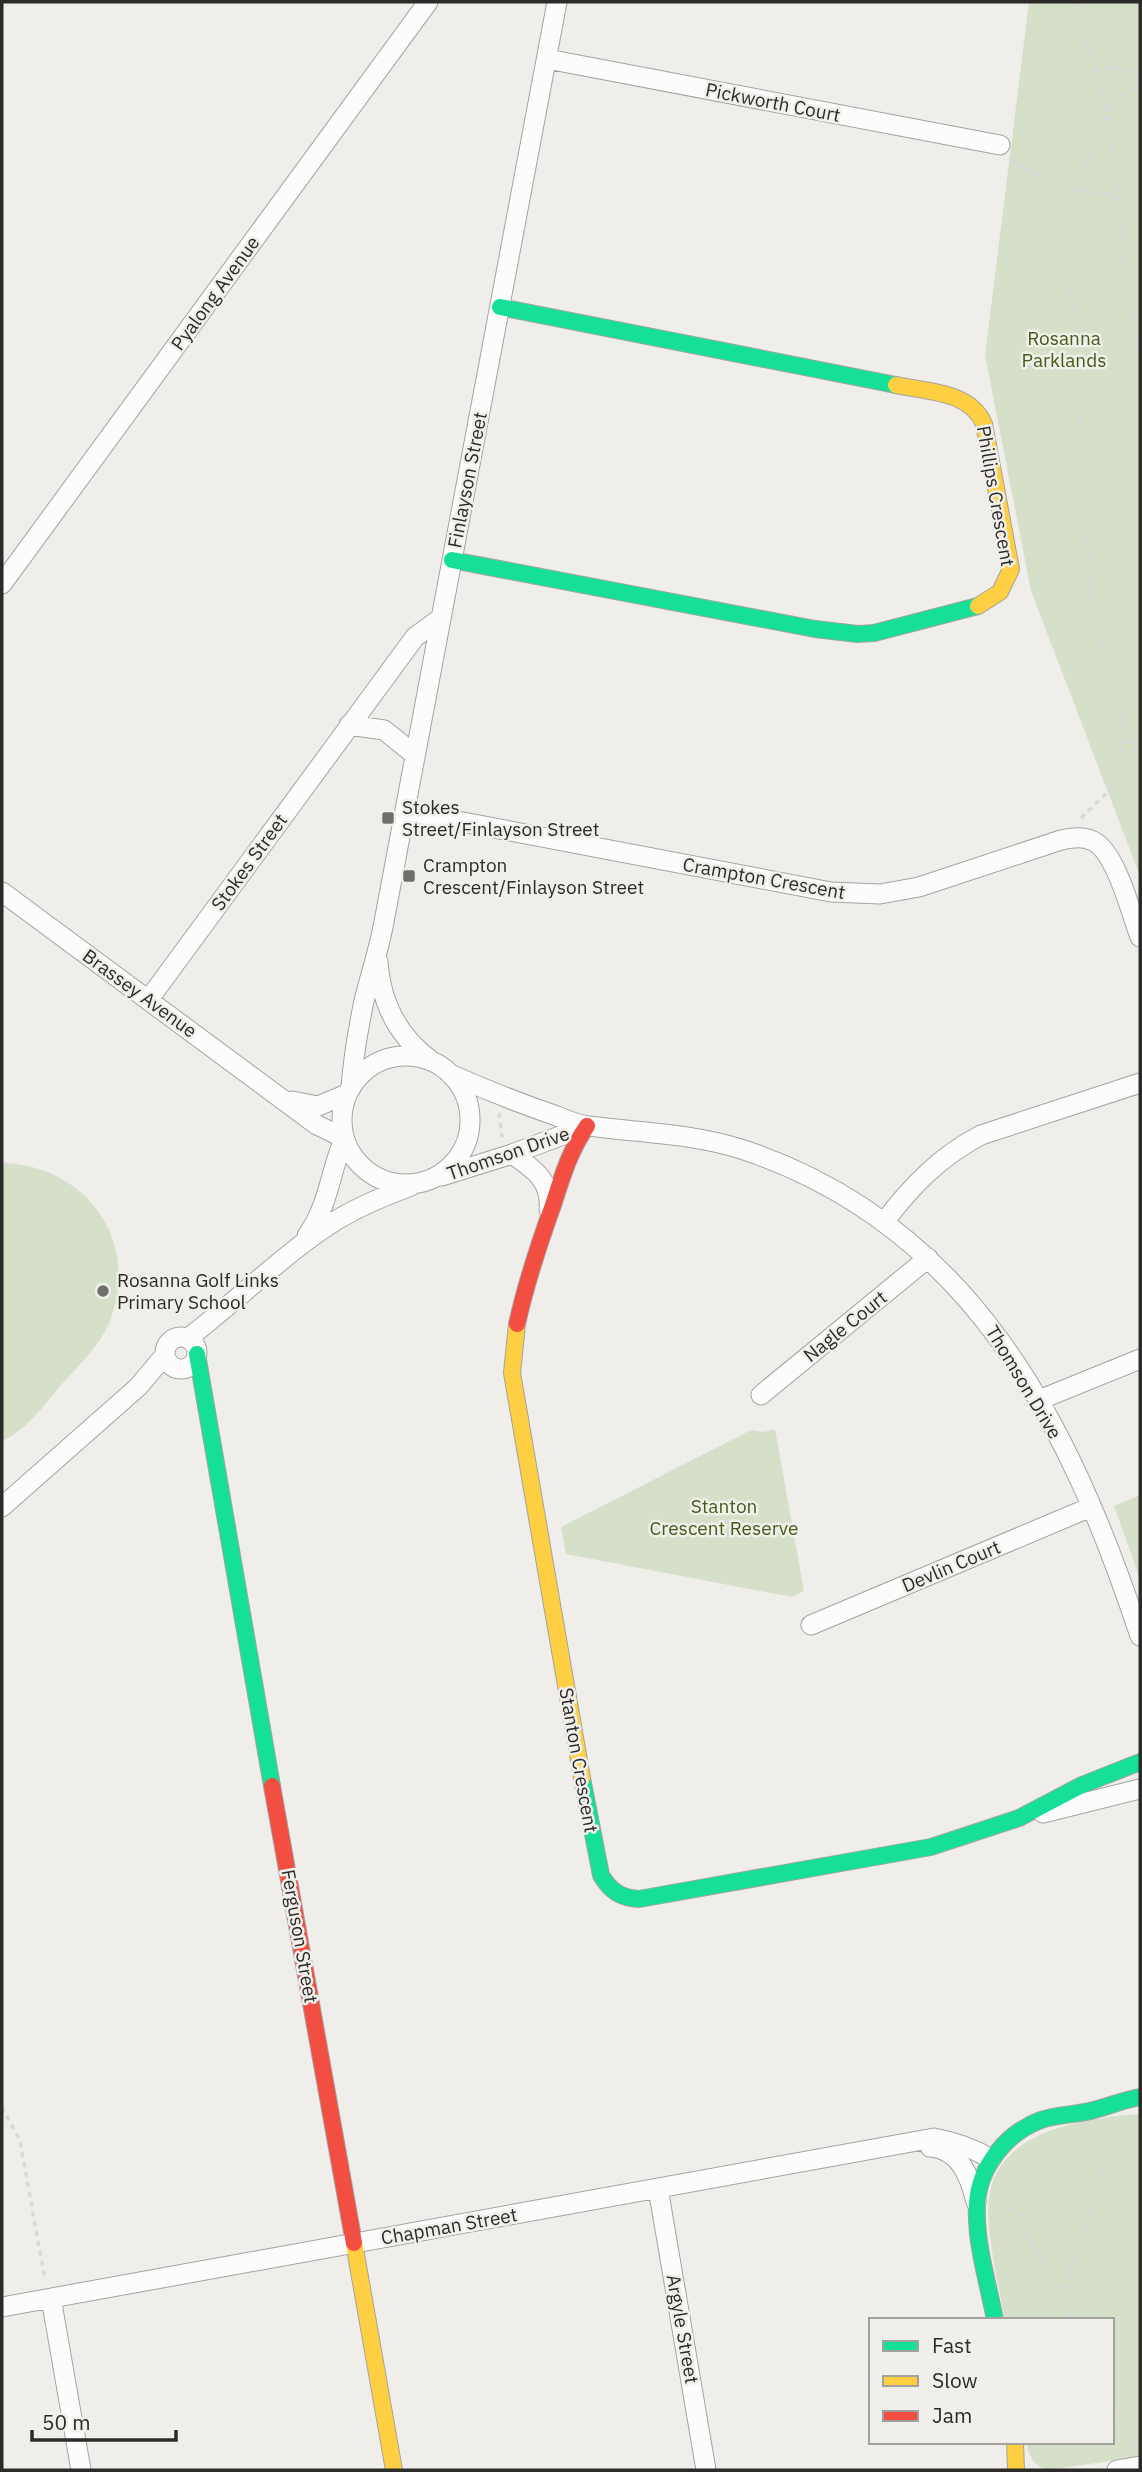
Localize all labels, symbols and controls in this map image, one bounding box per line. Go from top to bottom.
street label: Pickworth Court [704,77,842,127]
street label: Pyalong Avenue [165,231,265,355]
park label: Rosanna Parklands [1022,326,1106,372]
street label: Finlayson Street [442,410,492,550]
street label: Phillips Crescent [972,424,1020,568]
place label: Stokes Street/Finlayson Street [402,795,599,841]
street label: Stokes Street [206,809,292,915]
marker: Stokes Street/Finlayson Street [380,810,396,826]
street label: Crampton Crescent [681,852,847,904]
place label: Crampton Crescent/Finlayson Street [423,853,644,899]
marker: Crampton Crescent/Finlayson Street [401,868,417,884]
street label: Brassey Avenue [78,943,202,1043]
street label: Thomson Drive [444,1121,572,1185]
place label: Rosanna Golf Links Primary School [117,1268,279,1314]
marker: Rosanna Golf Links Primary School [95,1283,111,1299]
street label: Nagle Court [798,1285,892,1367]
street label: Thomson Drive [981,1321,1067,1443]
park label: Stanton Crescent Reserve [650,1494,798,1540]
street label: Devlin Court [898,1535,1004,1597]
street label: Stanton Crescent [554,1686,604,1834]
street label: Ferguson Street [276,1867,324,2005]
street label: Chapman Street [379,2202,519,2250]
street label: Argyle Street [662,2272,704,2386]
legend [869,2318,1114,2444]
text: Fast [932,2331,972,2359]
text: Slow [932,2366,978,2394]
scale bar [32,2398,175,2442]
text: Jam [932,2401,972,2429]
text: 50 m [42,2408,91,2436]

